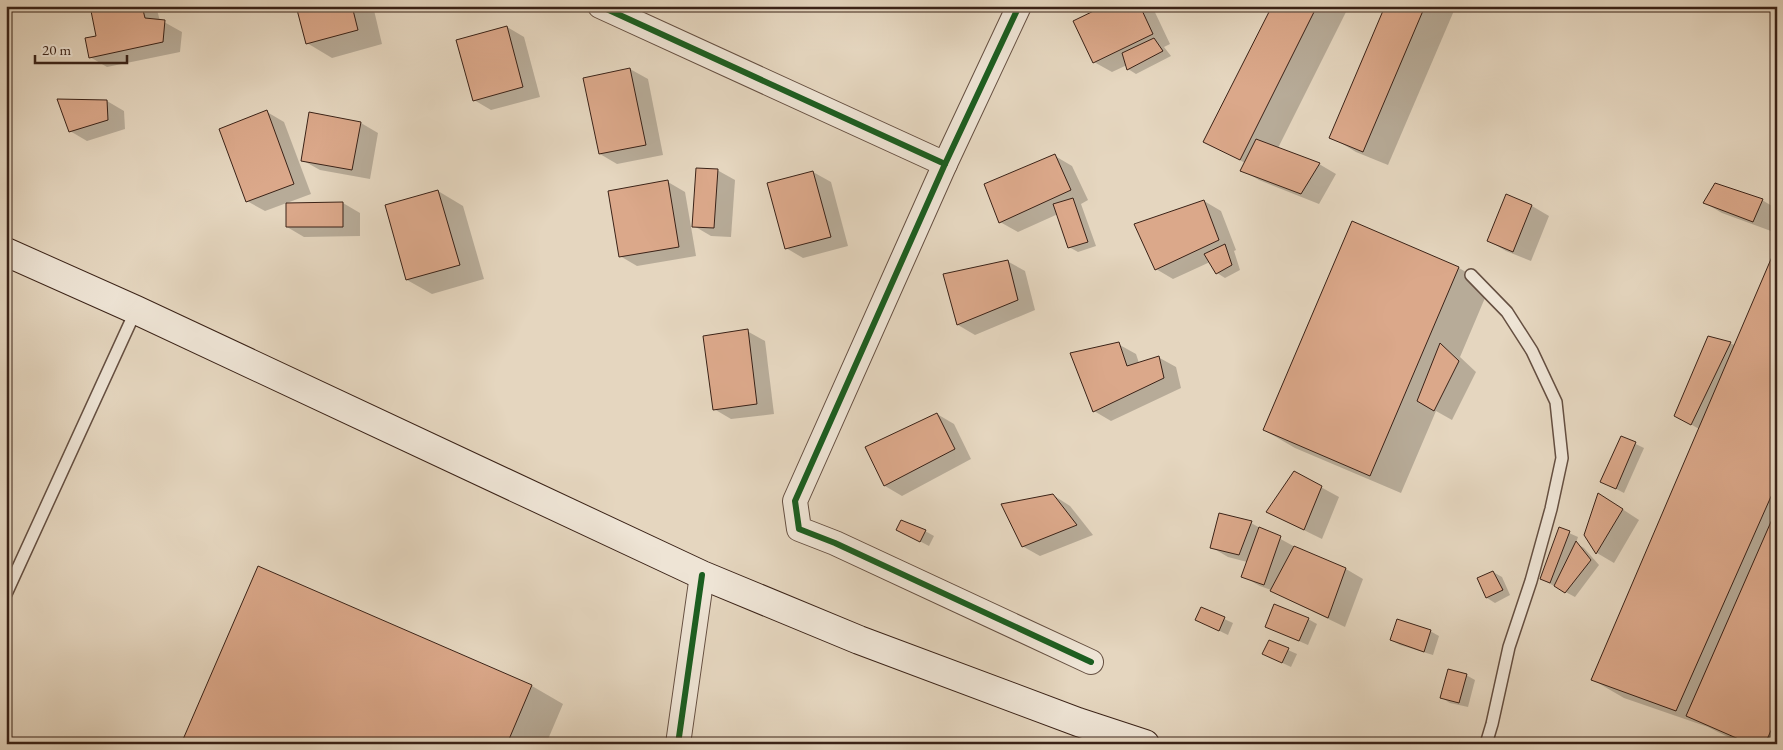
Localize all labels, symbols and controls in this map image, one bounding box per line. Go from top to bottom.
scale bar [35,32,128,64]
text: 20 m [42,40,71,59]

